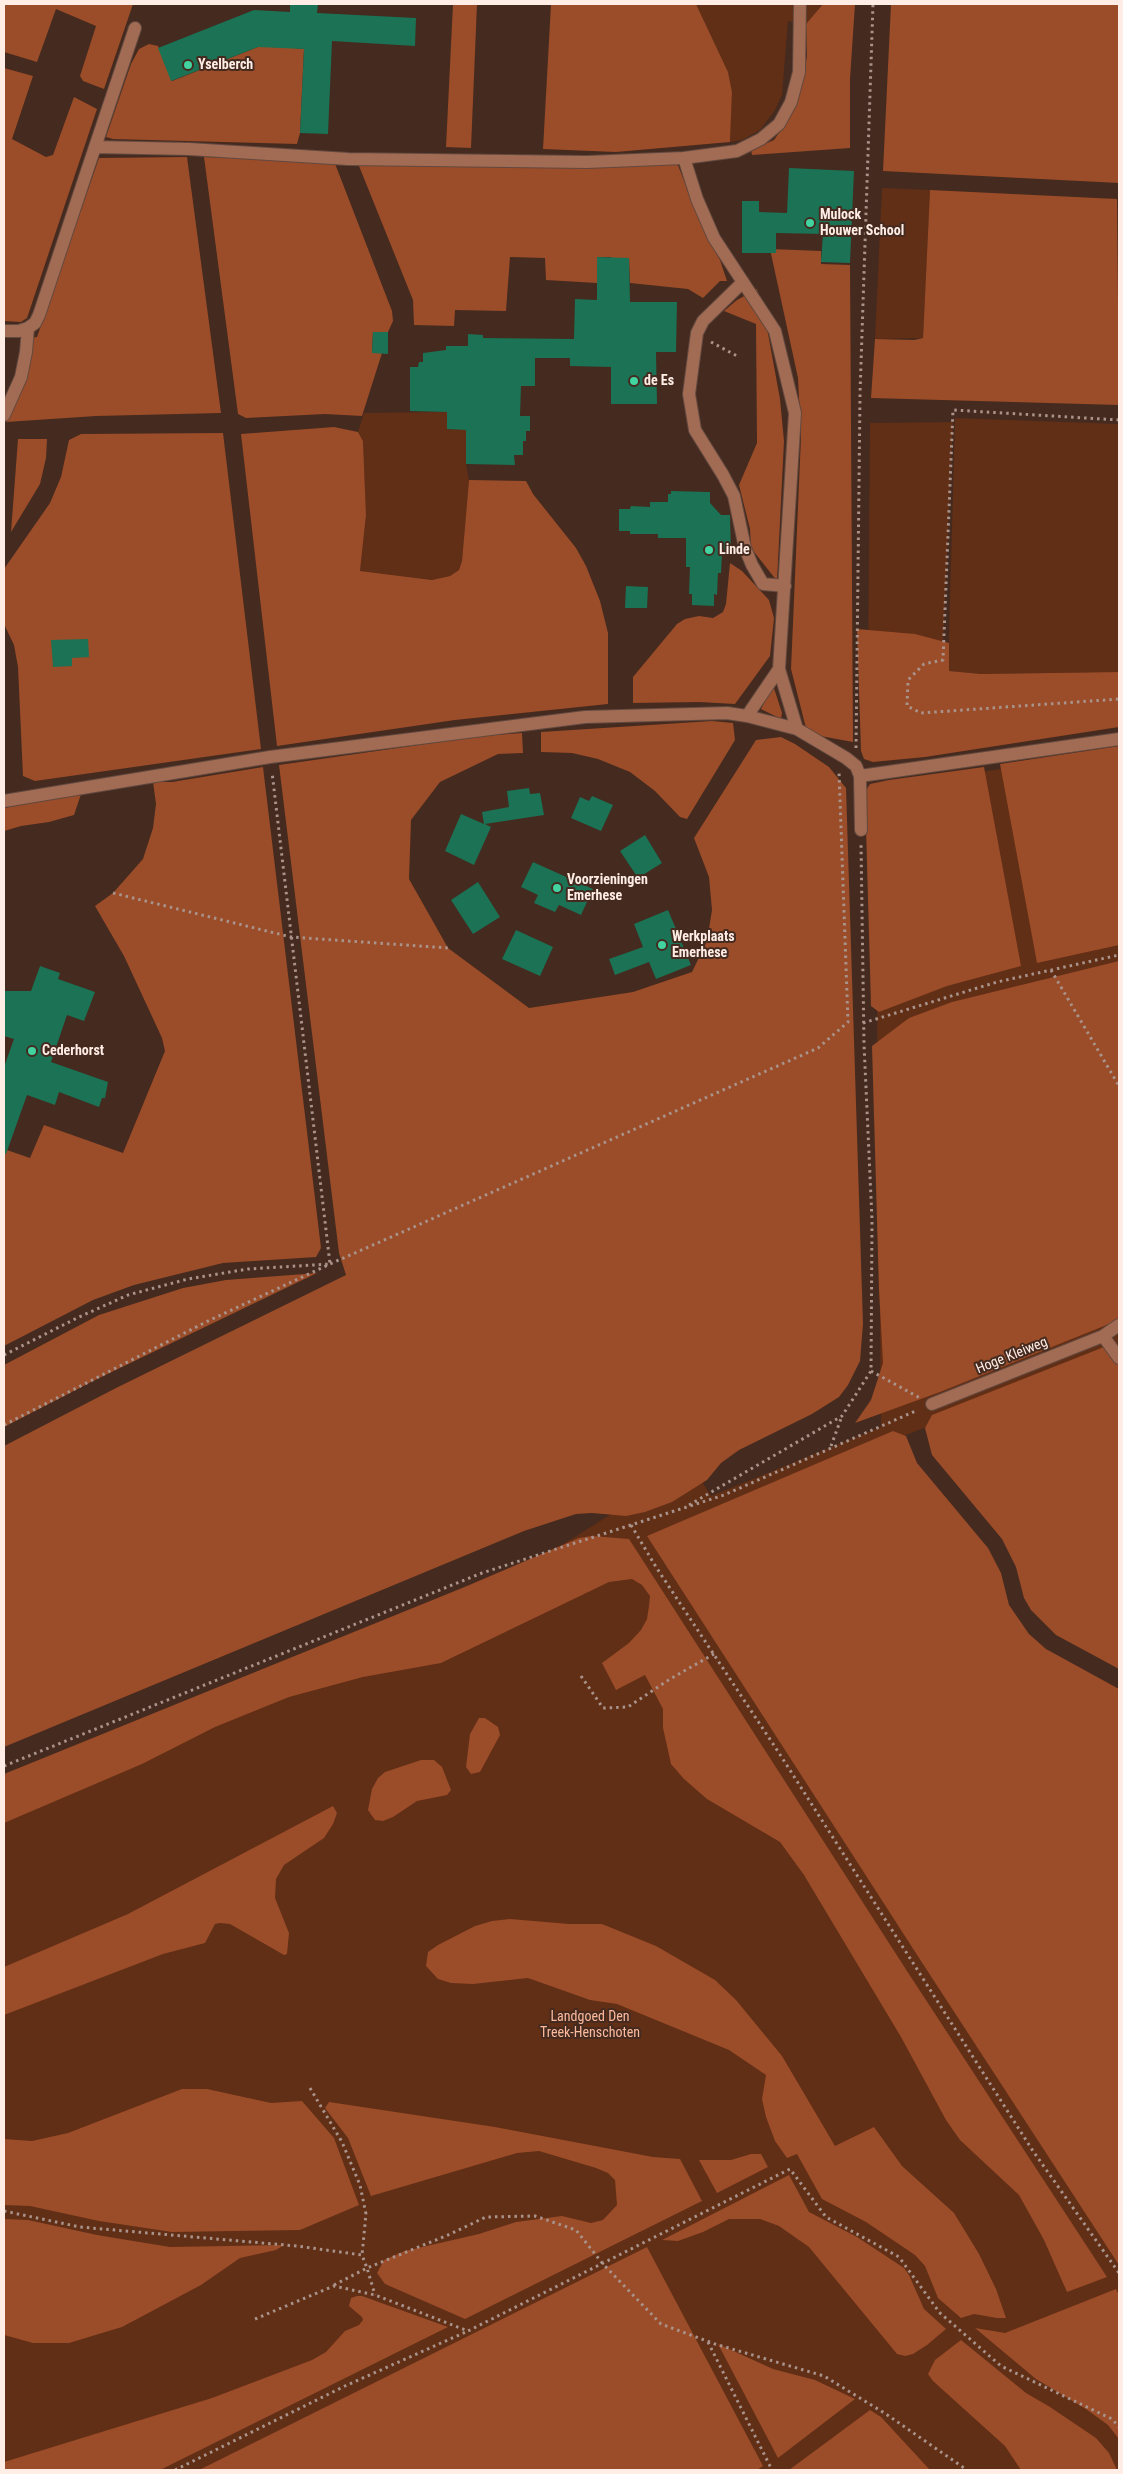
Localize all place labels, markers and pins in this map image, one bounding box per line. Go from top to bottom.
place label: Yselberch [198,57,253,73]
marker: Yselberch [182,59,194,71]
place label: Mulock Houwer School [820,207,904,240]
marker: Mulock Houwer School [804,217,816,229]
place label: de Es [644,373,674,389]
marker: de Es [628,375,640,387]
place label: Linde [719,542,750,558]
marker: Linde [703,544,715,556]
place label: Voorzieningen Emerhese [567,872,648,904]
marker: Voorzieningen Emerhese [551,882,563,894]
place label: Werkplaats Emerhese [672,929,735,962]
marker: Werkplaats Emerhese [656,939,668,951]
place label: Cederhorst [42,1043,104,1059]
marker: Cederhorst [26,1045,38,1057]

